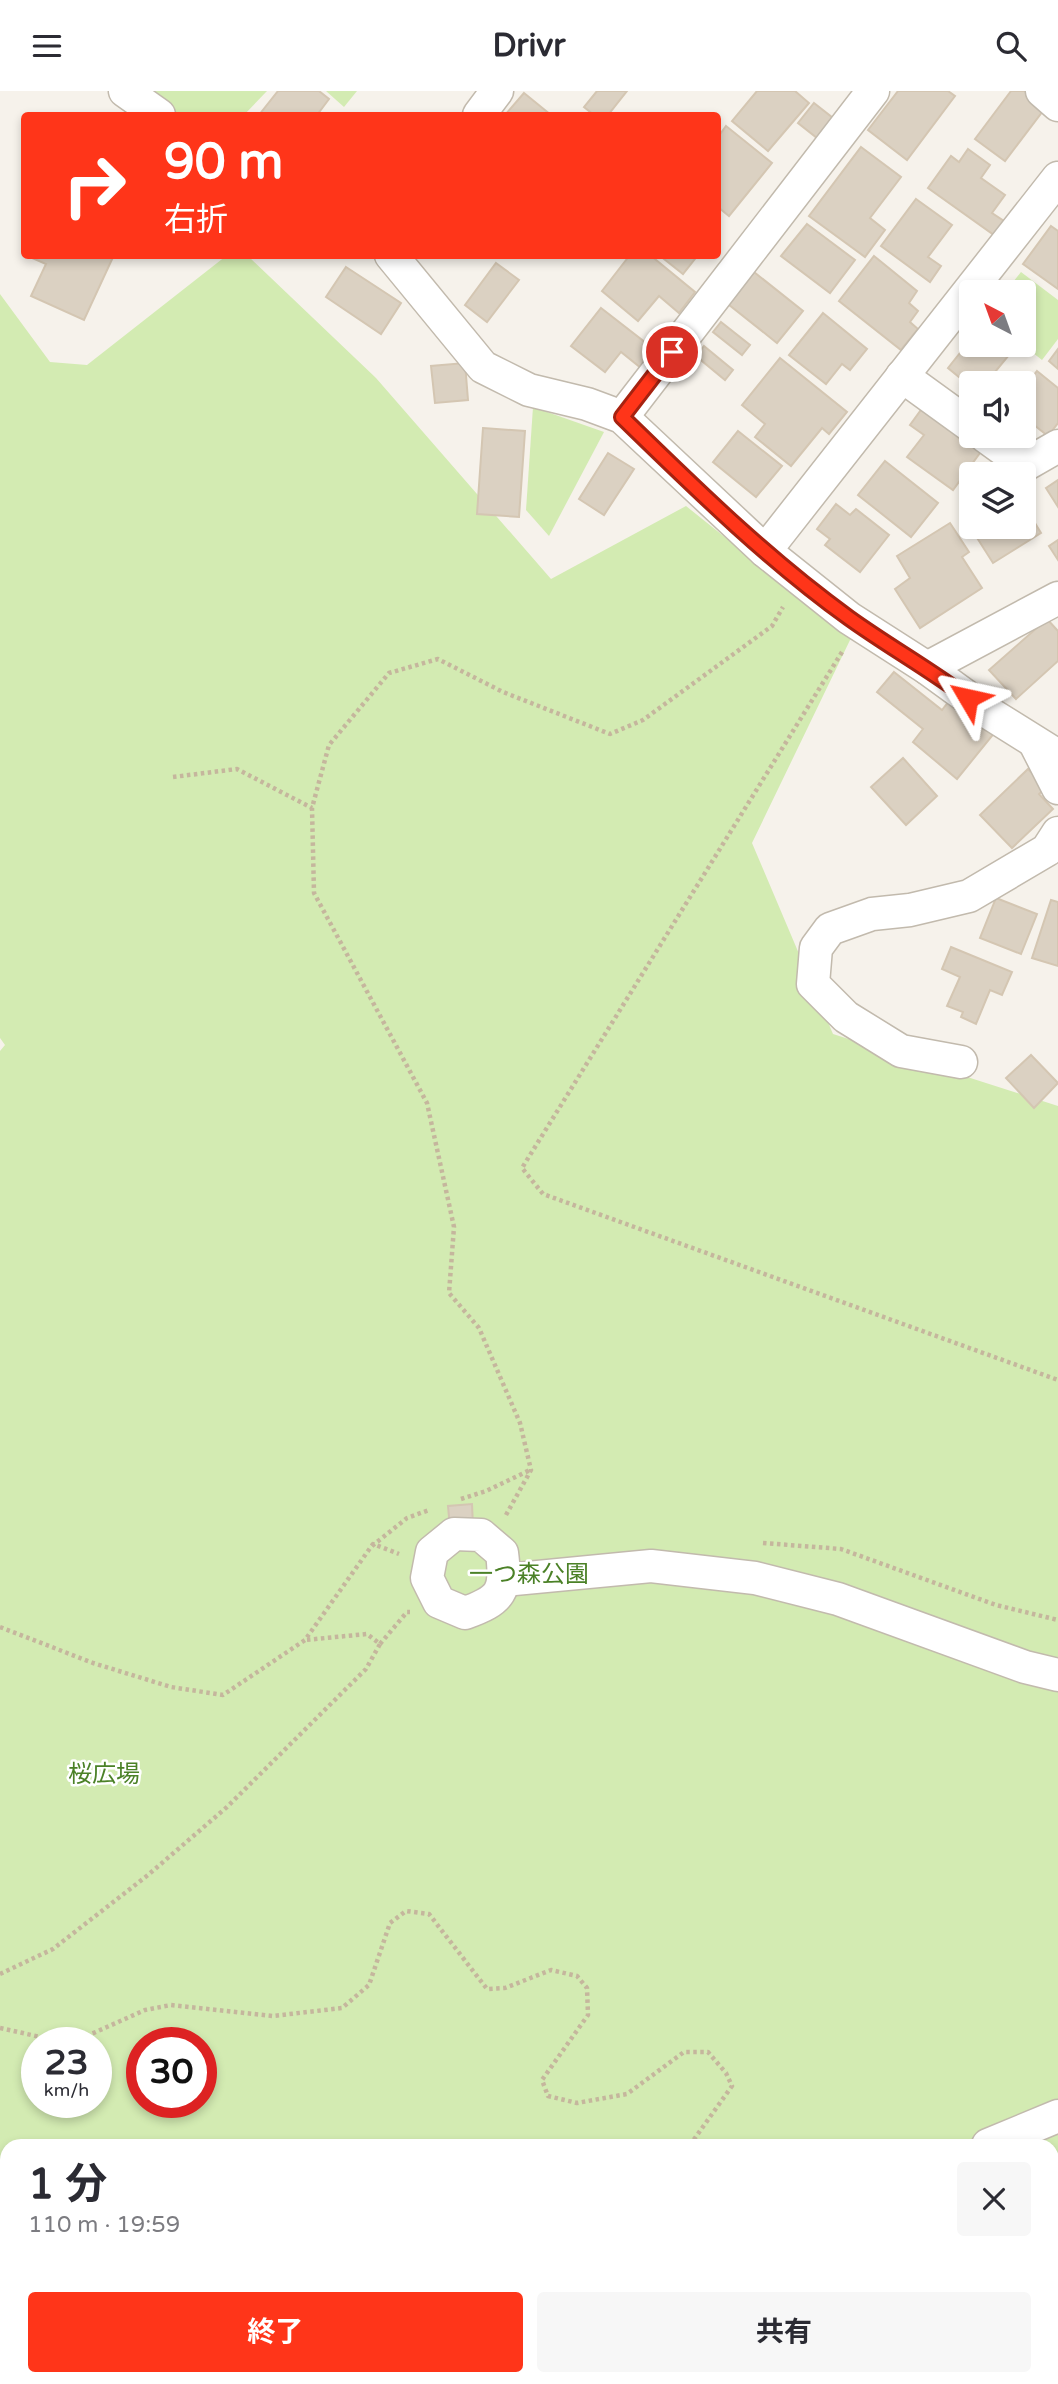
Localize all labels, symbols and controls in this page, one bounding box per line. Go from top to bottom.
icon: menu [28,27,66,65]
text: Drivr [492,27,566,65]
icon: search [992,27,1030,65]
text: 90 m [164,133,283,192]
icon: right [49,140,140,231]
text: 右折 [164,201,228,239]
north arrow [959,280,1036,357]
map controls [959,280,1036,539]
pin [642,322,702,382]
icon: arrive [653,333,691,371]
button: sound [959,371,1036,448]
button: layers [959,462,1036,539]
position arrow [931,661,1005,735]
park label: 一つ森公園 [469,1560,589,1589]
park label: 桜広場 [68,1760,140,1789]
speed limit sign: 30 [126,2027,217,2118]
text: 23 [45,2042,88,2084]
text: km/h [44,2079,89,2101]
text: 1 分 [28,2159,107,2210]
button: close [957,2162,1031,2236]
text: 110 m · 19:59 [28,2211,180,2239]
button: 終了 [28,2292,523,2372]
button: 共有 [537,2292,1031,2372]

